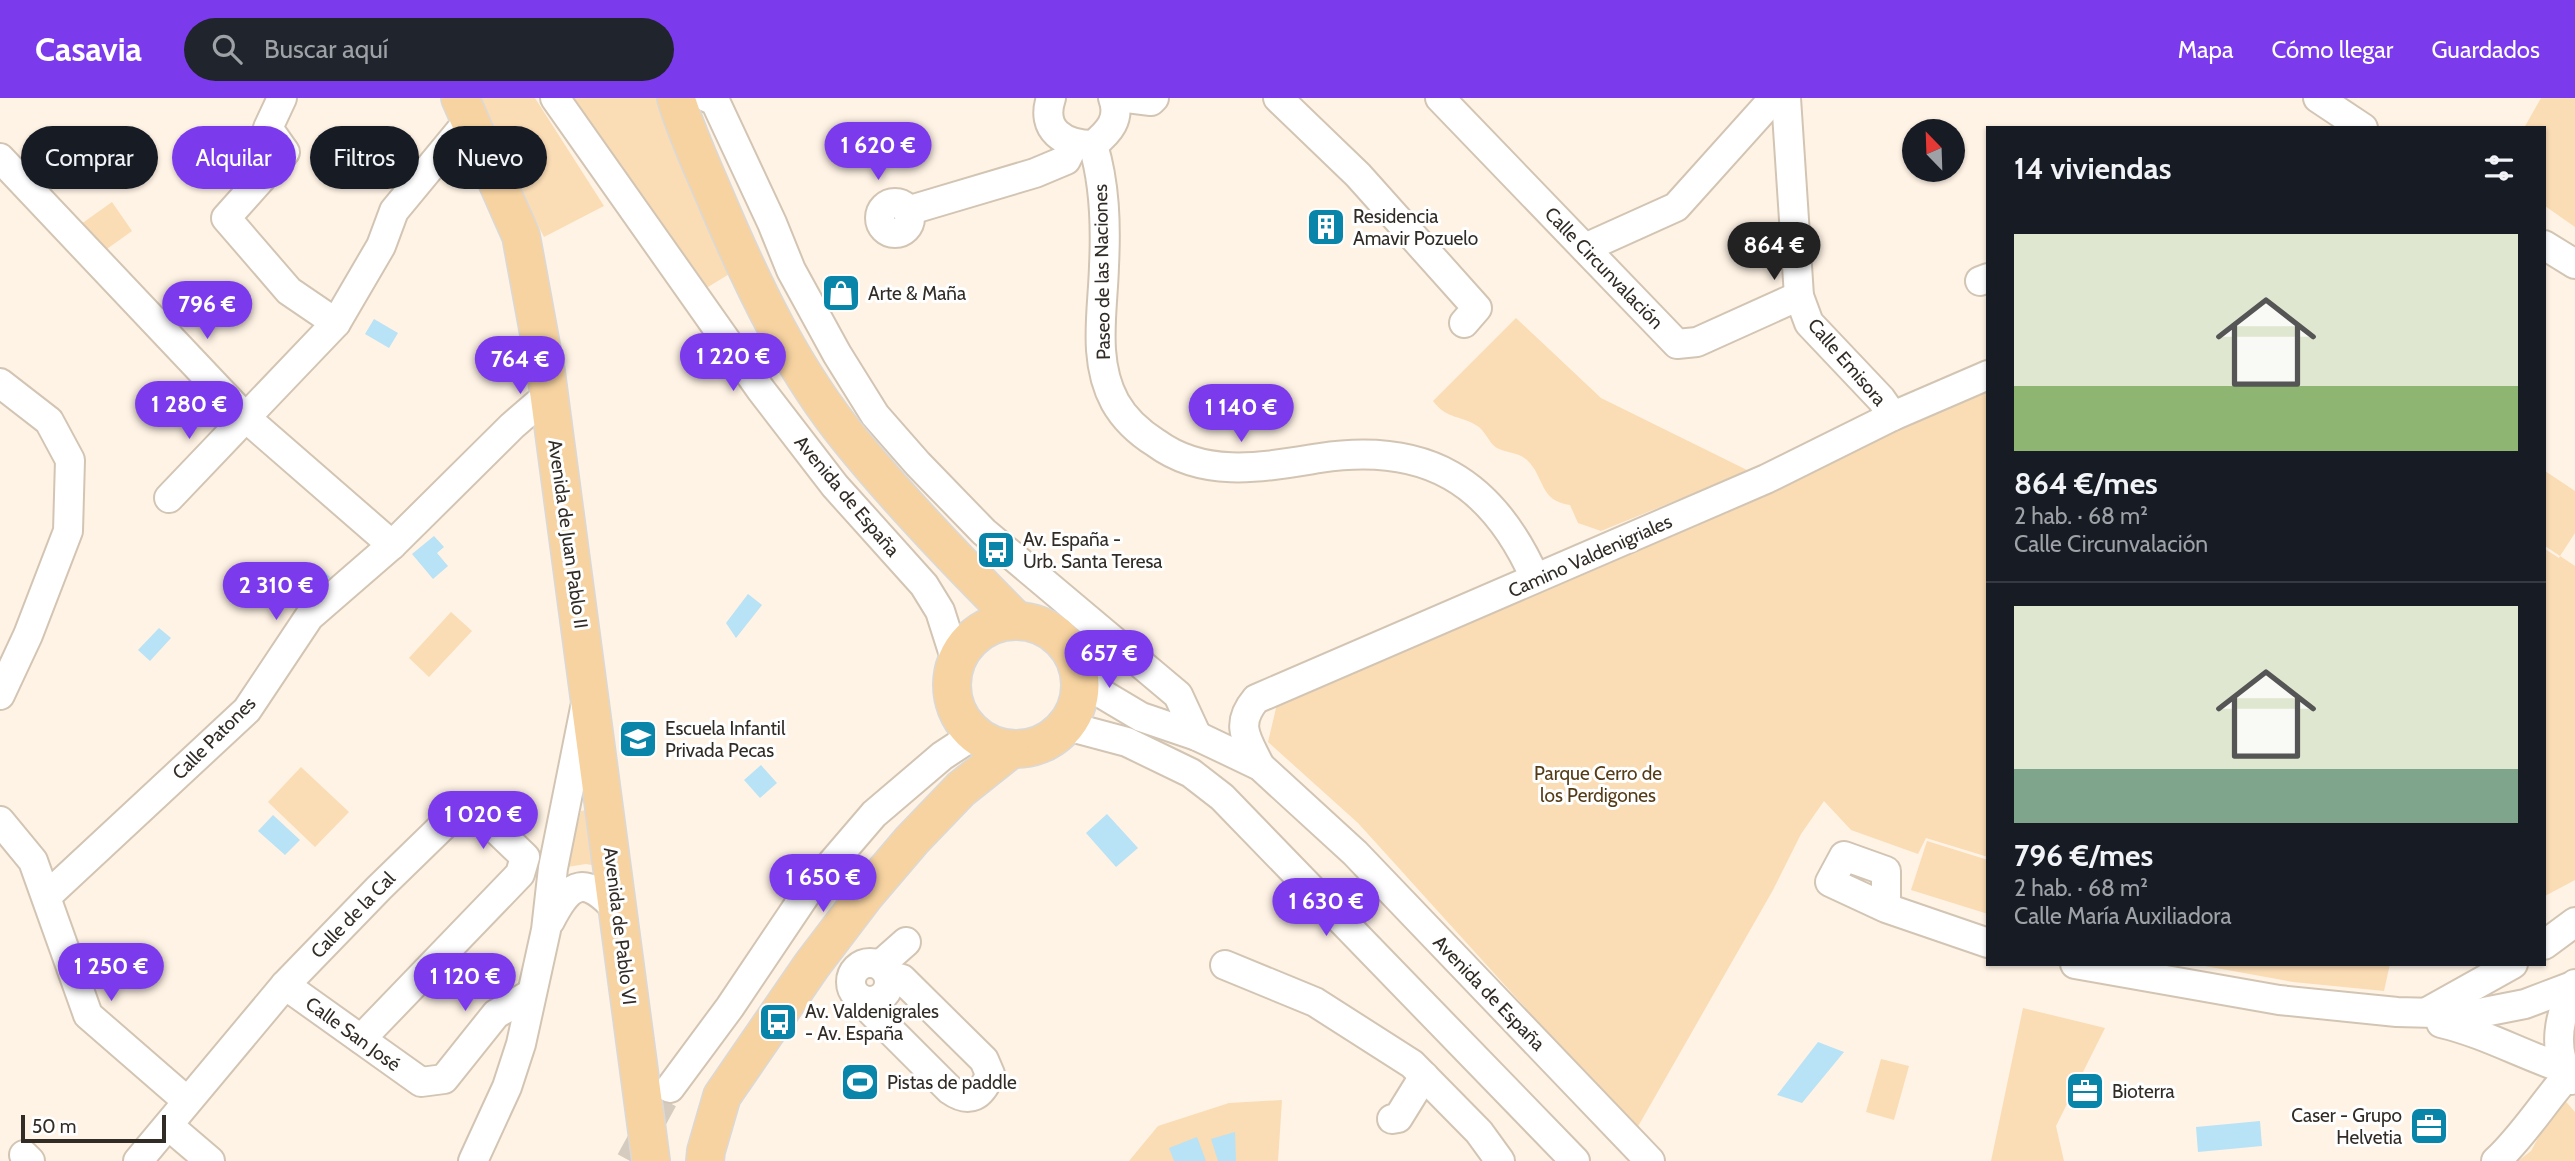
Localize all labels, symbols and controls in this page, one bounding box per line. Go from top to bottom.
search box [184,18,674,81]
text: Casavia [35,29,142,69]
icon: search [208,30,246,68]
text: Buscar aquí [264,33,388,65]
text: Mapa [2178,35,2234,64]
text: Cómo llegar [2272,35,2393,64]
text: Guardados [2431,35,2540,64]
north arrow [1902,119,1965,182]
map controls [1902,119,1965,182]
pin: 1 620 € [813,122,943,182]
chip: Comprar [21,126,158,189]
chip: Alquilar [172,126,296,189]
chip: Filtros [310,126,419,189]
chip: Nuevo [433,126,547,189]
text: 1 620 € [841,131,915,159]
icon: filters [2480,149,2518,187]
text: 14 viviendas [2014,150,2171,187]
street label: Paseo de las Naciones [1089,184,1115,360]
street label: Calle Circunvalación [1540,202,1668,334]
place label: Residencia Amavir Pozuelo [1353,205,1478,250]
building icon: Residencia Amavir Pozuelo [1305,206,1347,248]
pin: 864 € [1725,222,1823,282]
text: 864 € [1743,231,1805,259]
shop icon: Arte & Maña [820,272,862,314]
icon: home [2203,279,2329,405]
pin: 796 € [158,282,256,341]
place label: Arte & Maña [868,282,966,305]
text: 796 € [178,290,236,318]
street label: Calle Emisora [1803,314,1891,410]
pin: 1 220 € [668,334,798,393]
pin: 764 € [471,336,569,396]
text: 1 220 € [696,342,770,370]
text: 764 € [491,345,549,373]
pin: 1 280 € [124,382,254,441]
pin: 1 140 € [1176,384,1306,444]
text: 1 280 € [151,390,227,418]
text: 1 140 € [1205,393,1277,421]
street label: Avenida de España [790,431,904,561]
street label: Avenida de Juan Pablo II [543,438,593,630]
text: 864 €/mes [2014,465,2158,502]
text: 2 hab. · 68 m² [2014,502,2148,530]
street label: Camino Valdenigriales [1505,510,1676,602]
place label: Av. España - Urb. Santa Teresa [1023,528,1162,573]
bus stop icon: Av. España - Urb. Santa Teresa [975,529,1017,571]
text: Calle Circunvalación [2014,530,2208,558]
pin: 2 310 € [211,562,341,622]
text: 2 310 € [239,571,313,599]
pin: 657 € [1060,630,1158,690]
text: 657 € [1081,639,1137,667]
icon: home [2203,651,2329,777]
street label: Calle Patones [168,692,260,784]
place label: Escuela Infantil Privada Pecas [665,717,786,762]
school or university icon: Escuela Infantil Privada Pecas [617,718,659,760]
park label: Parque Cerro de los Perdigones [1534,762,1662,807]
pin: 1 020 € [418,792,548,851]
text: 1 020 € [444,800,522,828]
text: 796 €/mes [2014,837,2153,874]
street label: Avenida de Pablo VI [599,846,641,1006]
pin: 1 650 € [758,854,888,914]
text: 1 650 € [785,863,861,891]
street label: Calle de la Cal [306,867,400,963]
text: 2 hab. · 68 m² [2014,874,2148,902]
pin: 1 630 € [1261,878,1391,938]
text: 1 630 € [1288,887,1364,915]
text: Calle María Auxiliadora [2014,902,2231,930]
street label: Avenida de España [1428,931,1550,1055]
pin: 1 250 € [46,944,176,1003]
text: 1 250 € [74,952,148,980]
pin: 1 120 € [400,954,530,1013]
text: 1 120 € [430,962,500,990]
street label: Calle San José [301,992,405,1076]
place label: Av. Valdenigrales - Av. España [805,1000,939,1045]
bus stop icon: Av. Valdenigrales - Av. España [757,1001,799,1043]
sports icon: Pistas de paddle [839,1061,881,1103]
office icon: Bioterra [2064,1070,2106,1112]
place label: Pistas de paddle [887,1071,1017,1094]
place label: Bioterra [2112,1080,2175,1103]
place label: Caser - Grupo Helvetia [2291,1104,2402,1149]
office icon: Caser - Grupo Helvetia [2408,1105,2450,1147]
scale bar [21,1112,166,1144]
text: 50 m [32,1115,76,1138]

